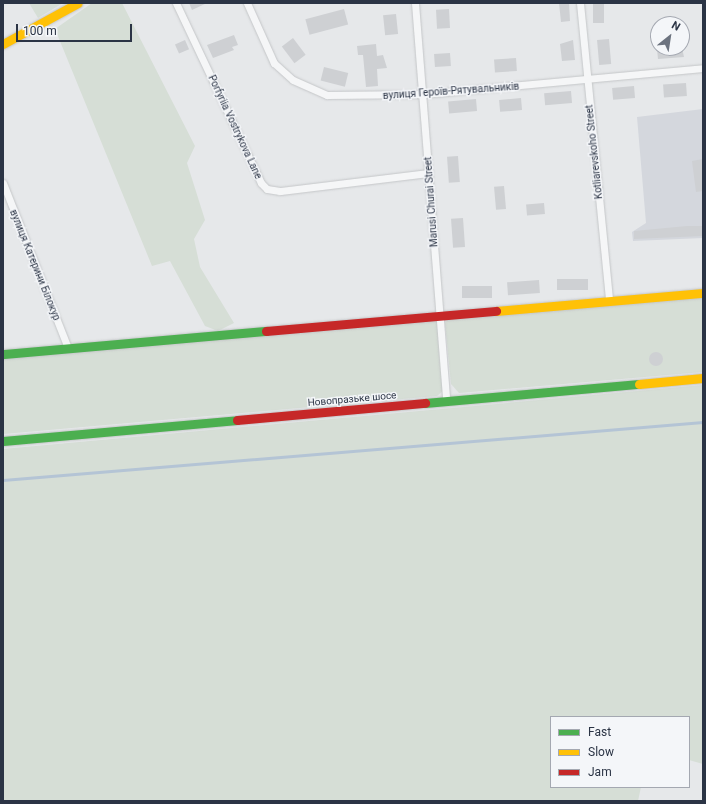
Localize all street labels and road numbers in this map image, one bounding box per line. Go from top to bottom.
street label: Porfyriia Vostrykova Lane [206,73,264,181]
street label: вулиця Героїв-Рятувальників [382,80,520,102]
street label: Kotliarevskoho Street [583,104,605,200]
street label: Marusi Churai Street [422,156,440,248]
street label: вулиця Катерини Білокур [7,208,63,322]
street label: Новопразьке шосе [307,389,397,409]

